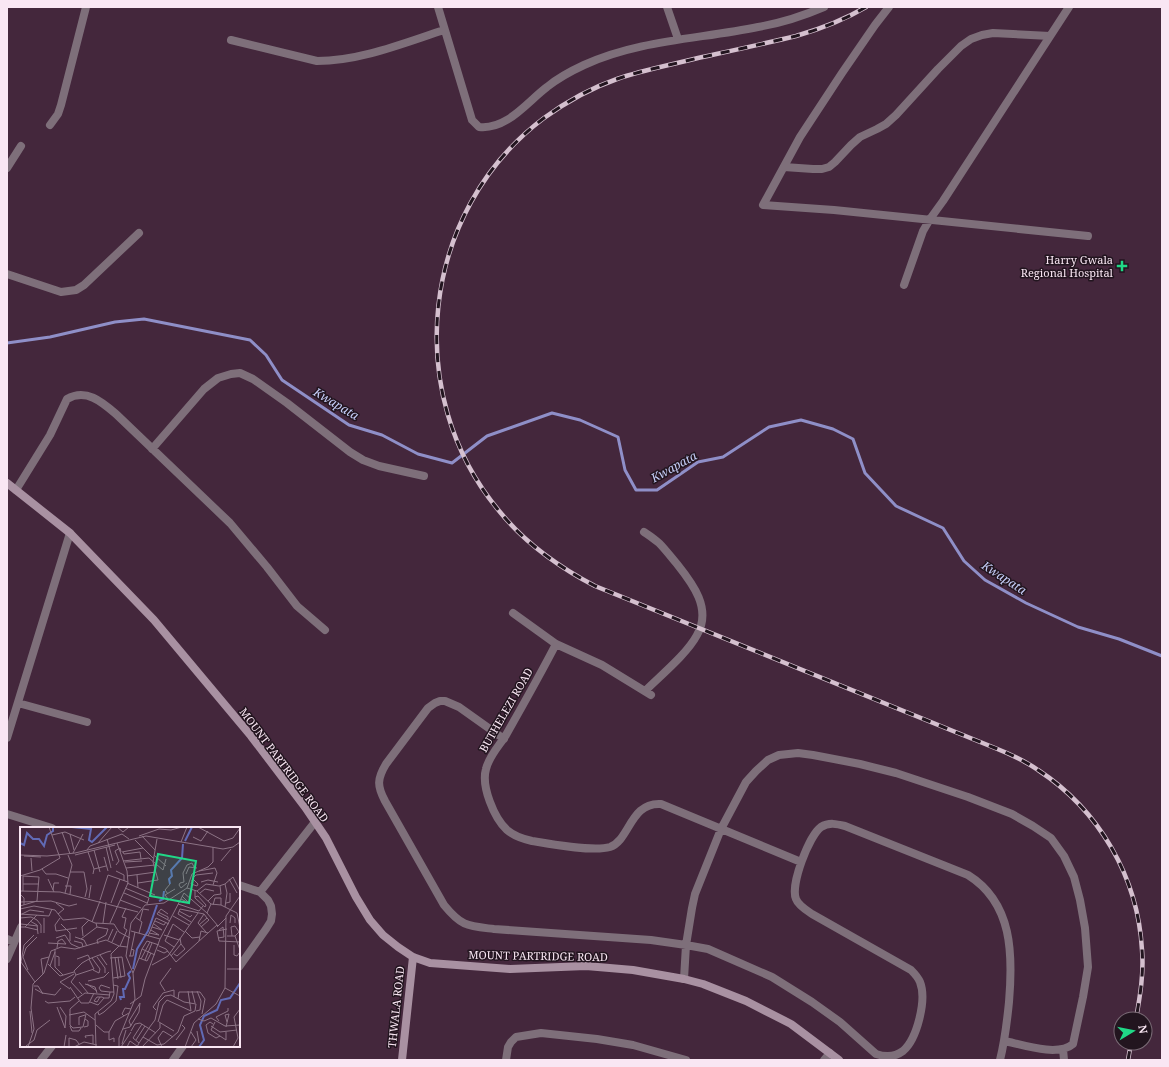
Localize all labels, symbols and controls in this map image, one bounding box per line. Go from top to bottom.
place label: Harry Gwala Regional Hospital [1021,252,1114,280]
marker: Harry Gwala Regional Hospital [1116,260,1128,272]
water label: Kwapata [310,383,362,424]
water label: Kwapata [647,447,700,487]
water label: Kwapata [978,556,1030,598]
street label: BUTHELEZI ROAD [475,665,536,755]
street label: MOUNT PARTRIDGE ROAD [236,704,332,825]
inset map [20,827,240,1047]
street label: MOUNT PARTRIDGE ROAD [468,947,608,964]
street label: THWALA ROAD [384,965,407,1049]
north arrow [1113,1011,1153,1051]
text: N [1135,1024,1152,1035]

